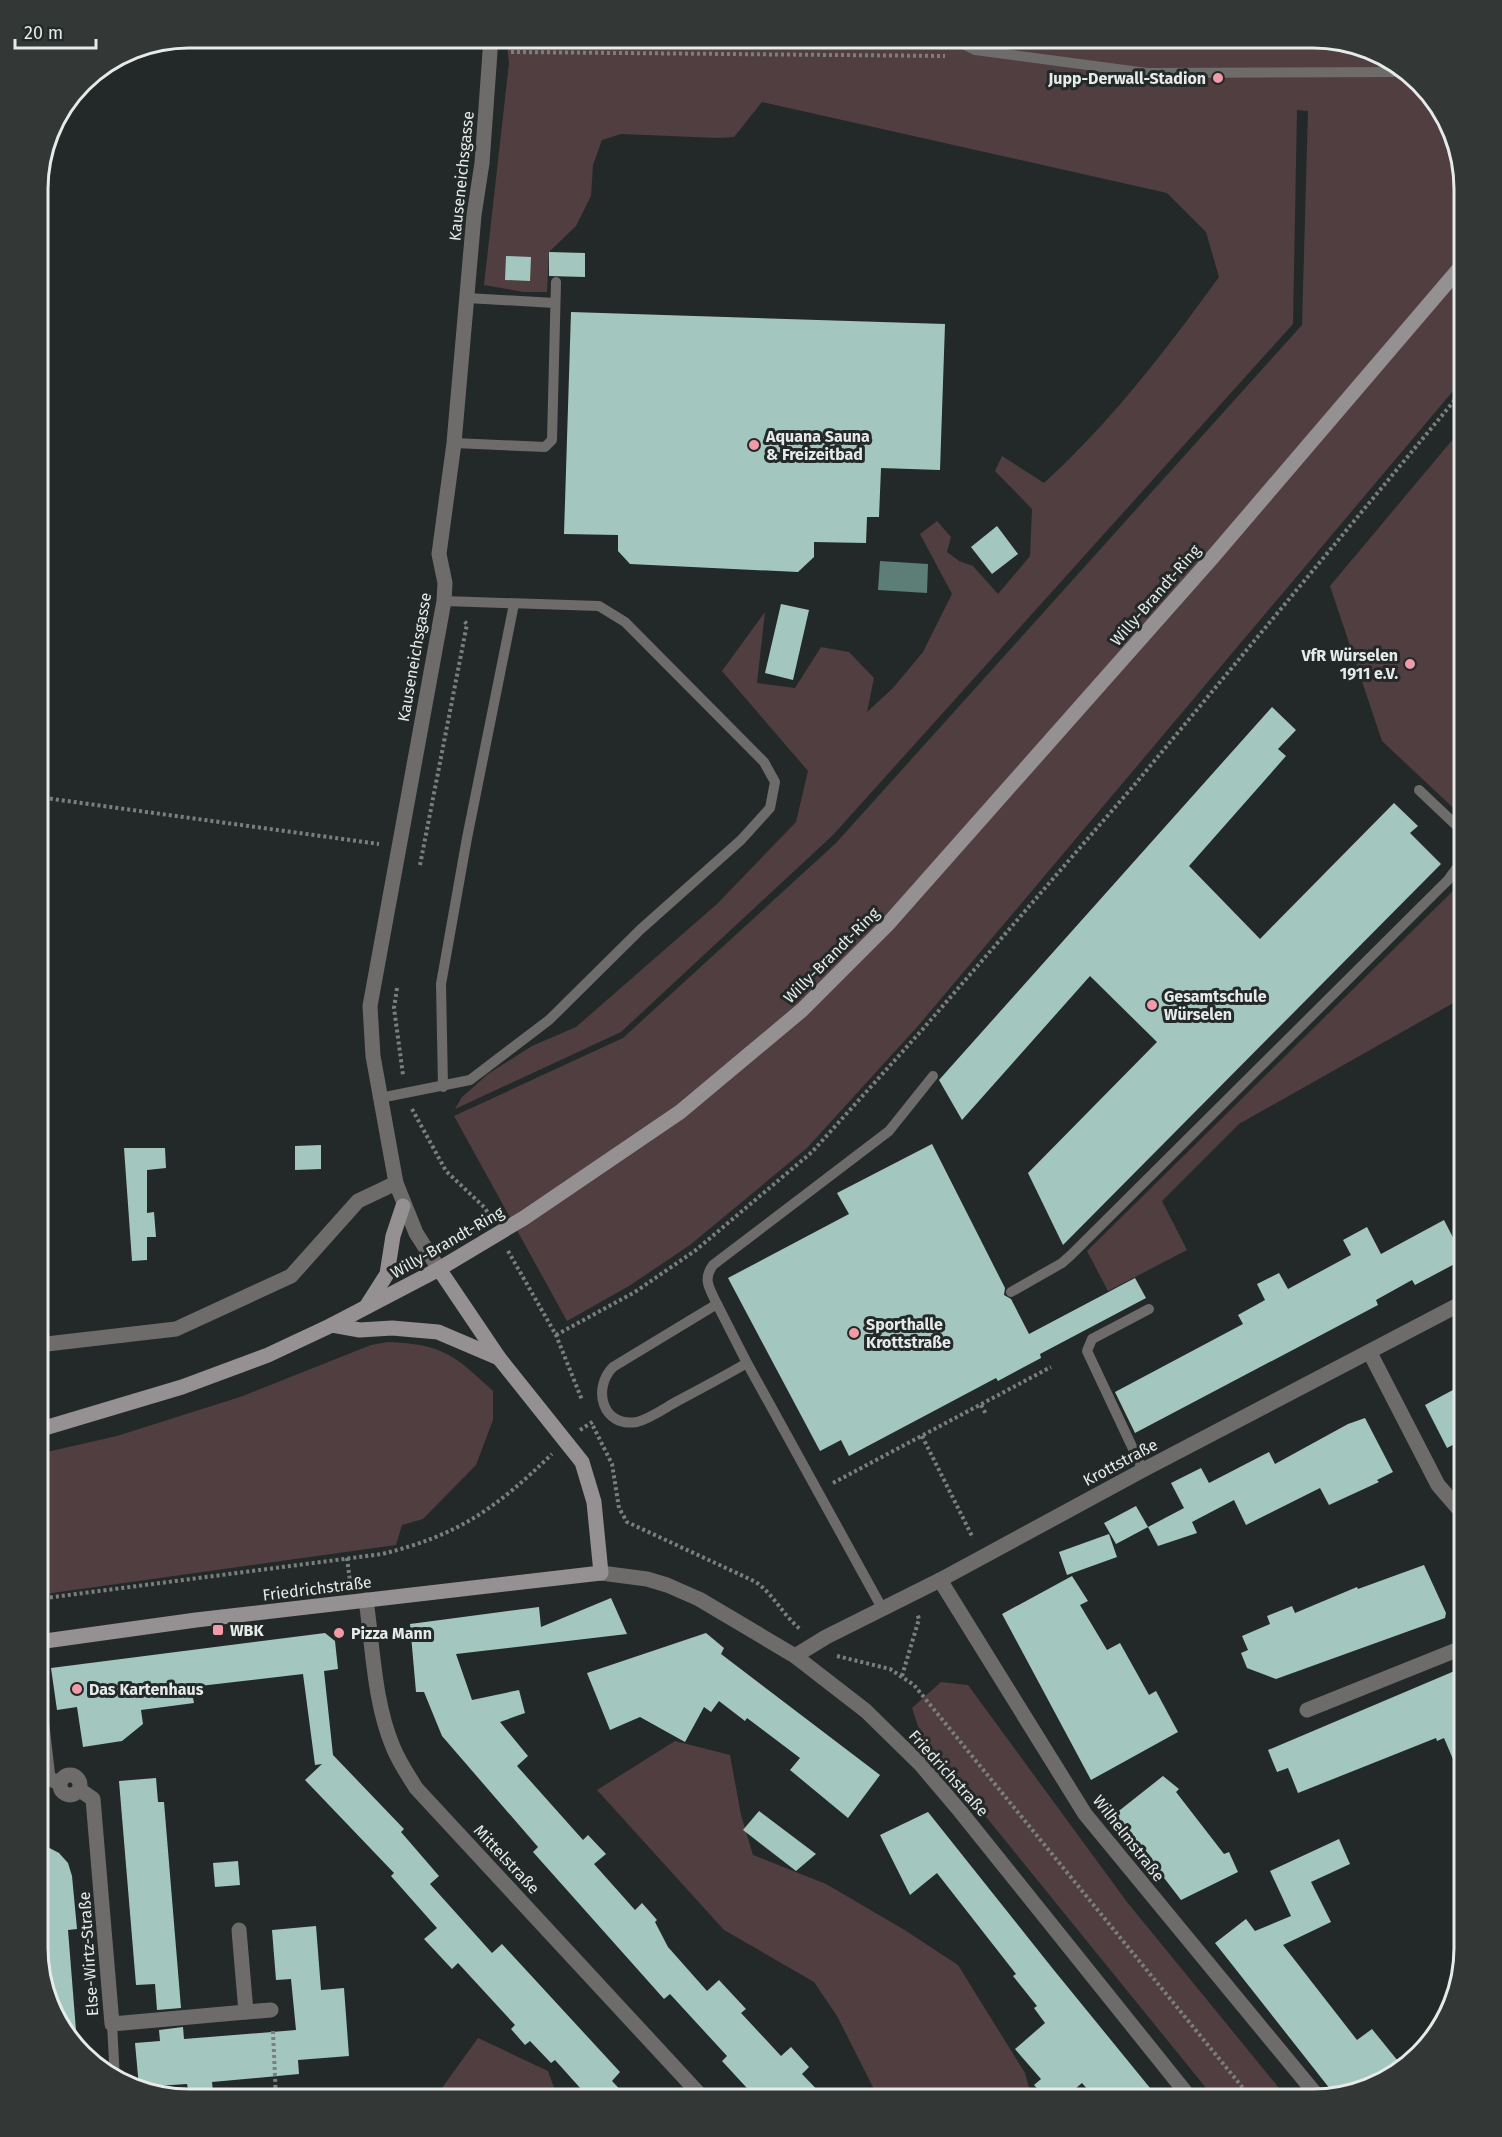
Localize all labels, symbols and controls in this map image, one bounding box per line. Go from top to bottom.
scale bar [15,12,96,50]
text: 20 m [24,22,63,44]
place label: Jupp-Derwall-Stadion [1047,69,1206,88]
marker: Jupp-Derwall-Stadion [1211,71,1225,85]
street label: Kauseneichsgasse [445,110,478,242]
place label: Aquana Sauna & Freizeitbad [765,427,870,464]
marker: Aquana Sauna & Freizeitbad [747,438,761,452]
street label: Willy-Brandt-Ring [1106,540,1205,650]
street label: Kauseneichsgasse [394,591,435,723]
place label: VfR Würselen 1911 e.V. [1301,646,1398,683]
marker: VfR Würselen 1911 e.V. [1403,657,1417,671]
street label: Willy-Brandt-Ring [780,903,884,1007]
place label: Gesamtschule Würselen [1164,987,1267,1024]
marker: Gesamtschule Würselen [1145,998,1159,1012]
street label: Willy-Brandt-Ring [387,1202,508,1283]
place label: Sporthalle Krottstraße [866,1315,951,1352]
marker: Sporthalle Krottstraße [847,1326,861,1340]
street label: Krottstraße [1080,1435,1161,1490]
street label: Friedrichstraße [261,1572,373,1605]
place label: WBK [230,1621,264,1640]
marker: WBK [211,1623,225,1637]
place label: Pizza Mann [351,1624,432,1643]
marker: Pizza Mann [332,1626,346,1640]
place label: Das Kartenhaus [89,1680,204,1699]
marker: Das Kartenhaus [70,1682,84,1696]
street label: Friedrichstraße [905,1726,992,1820]
street label: Wilhelmstraße [1089,1791,1168,1885]
street label: Mittelstraße [470,1821,543,1898]
street label: Else-Wirtz-Straße [75,1891,102,2017]

